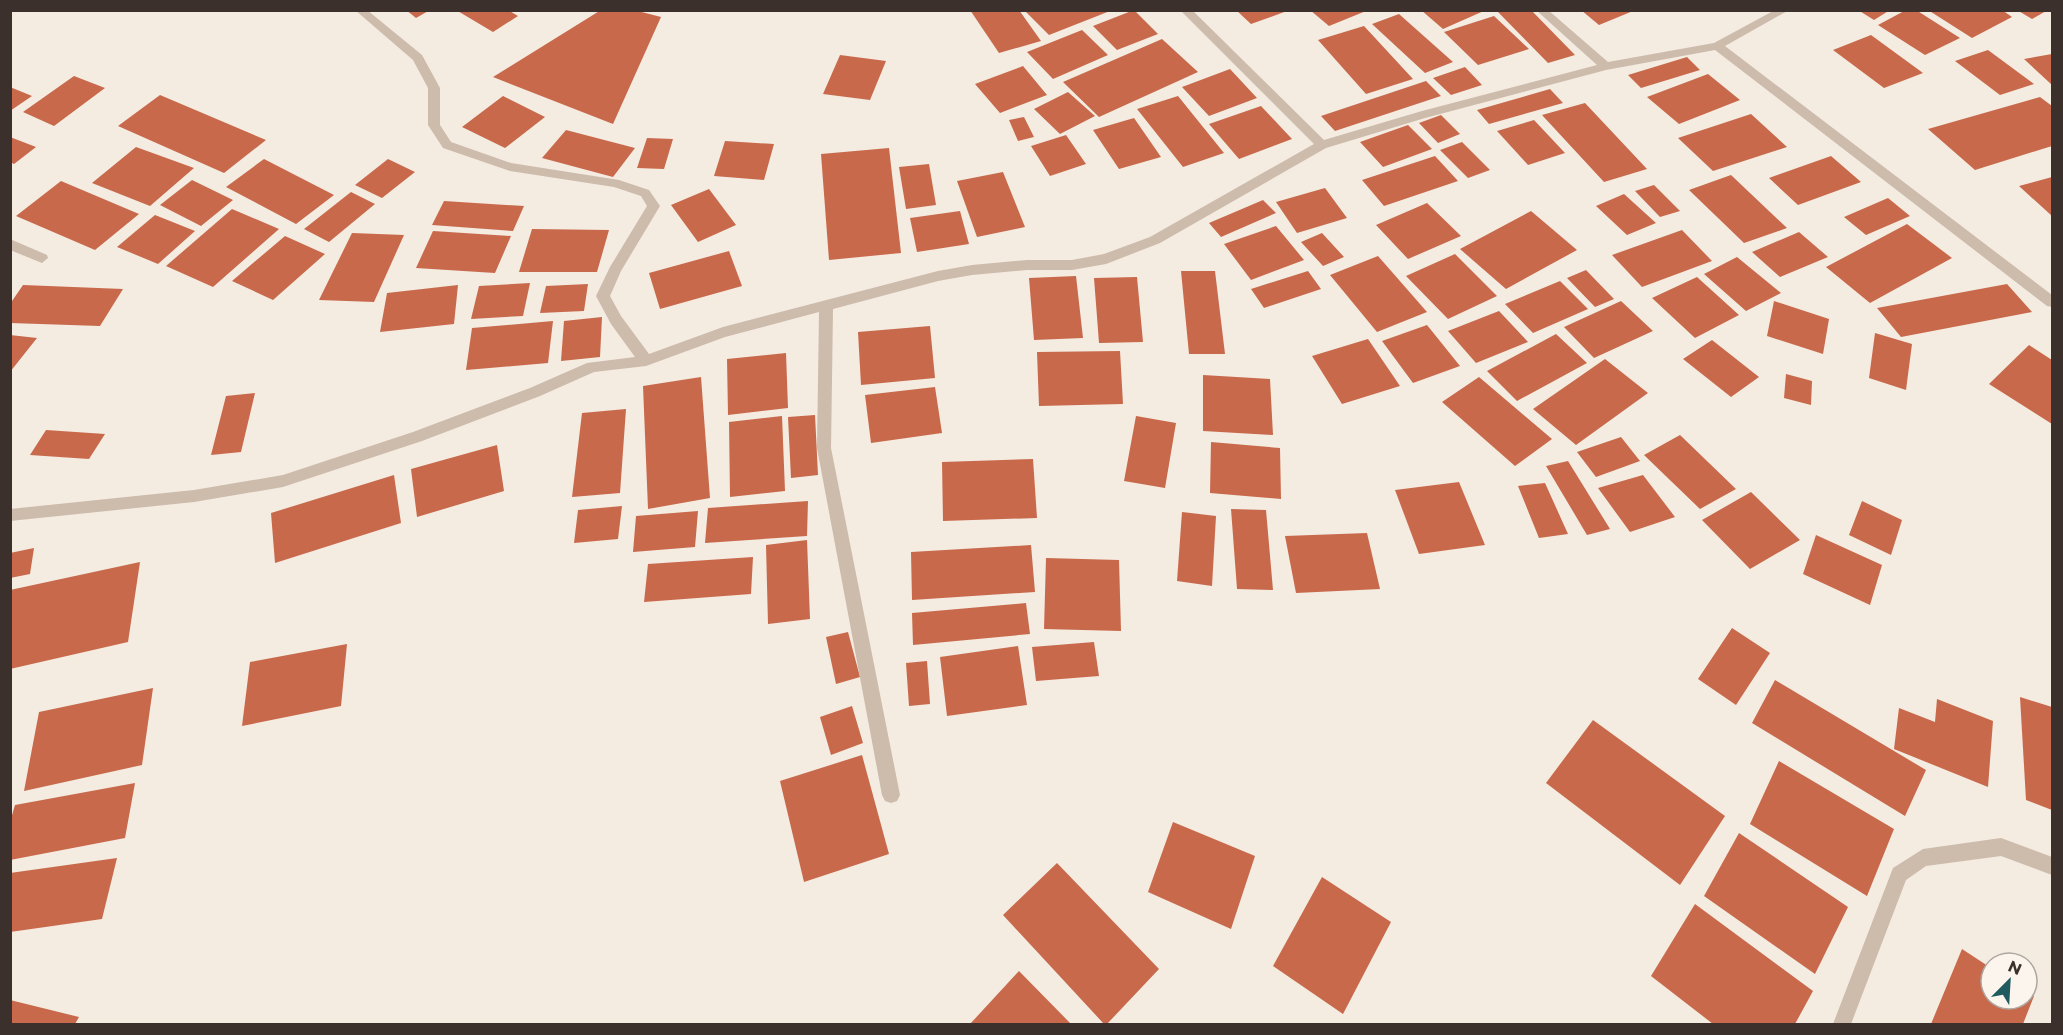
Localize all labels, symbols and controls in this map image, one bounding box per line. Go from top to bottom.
north arrow [1979,951,2039,1011]
text: N [2005,956,2025,979]

